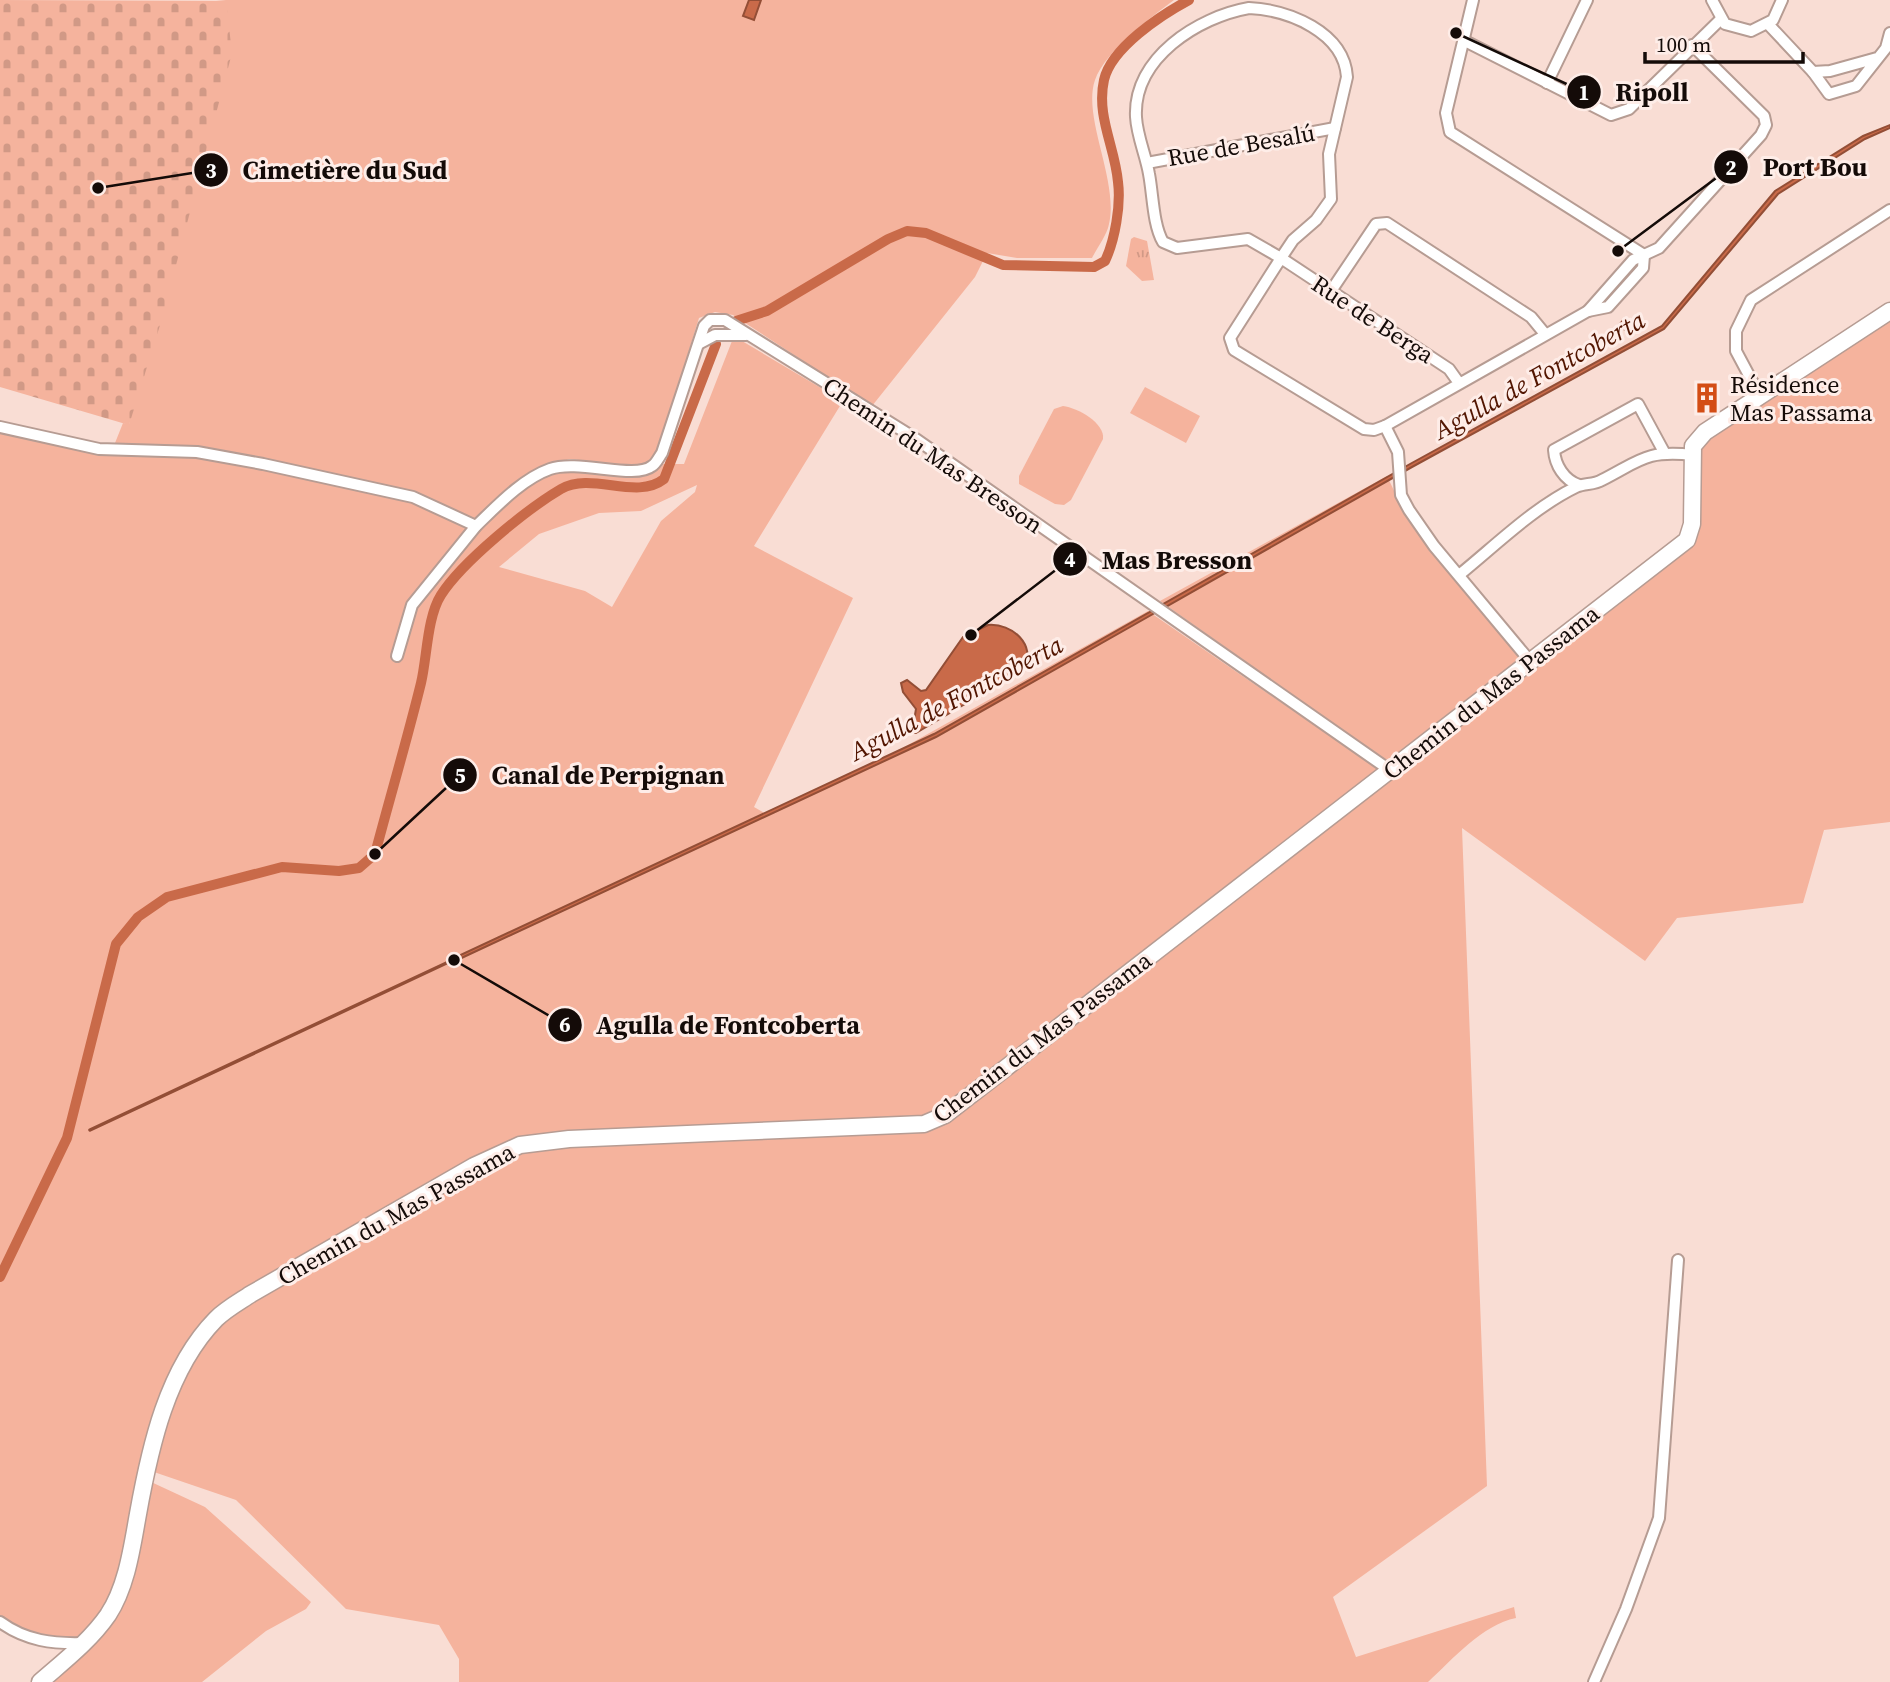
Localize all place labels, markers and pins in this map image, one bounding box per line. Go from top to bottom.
callout: Ripoll [1566,69,1703,116]
callout: Port Bou [1714,144,1881,191]
callout: Cimetière du Sud [193,147,461,194]
place label: Résidence Mas Passama [1730,368,1873,429]
building icon: Résidence Mas Passama [1690,381,1724,415]
callout: Mas Bresson [1053,536,1266,583]
callout: Canal de Perpignan [442,752,738,799]
callout: Agulla de Fontcoberta [548,1001,874,1048]

